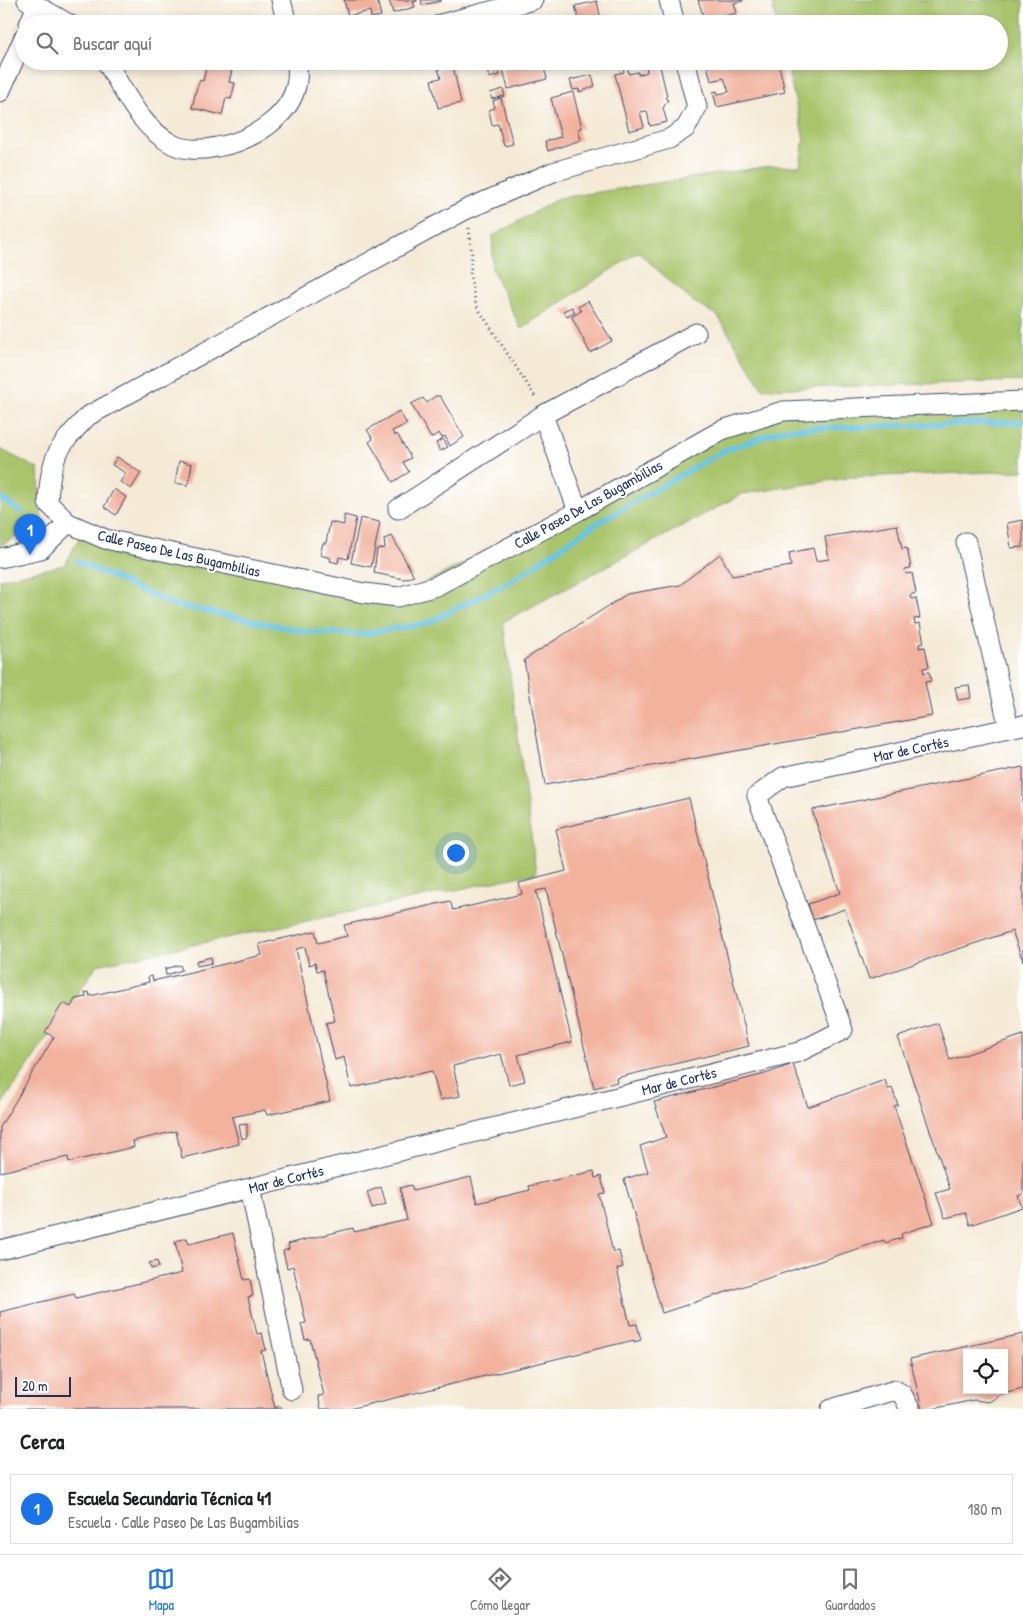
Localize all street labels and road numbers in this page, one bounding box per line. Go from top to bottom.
street label: Calle Paseo De Las Bugambilias [510,454,666,554]
street label: Calle Paseo De Las Bugambilias [96,524,263,582]
street label: Mar de Cortés [872,731,951,767]
street label: Mar de Cortés [639,1062,719,1100]
street label: Mar de Cortés [246,1160,326,1198]

